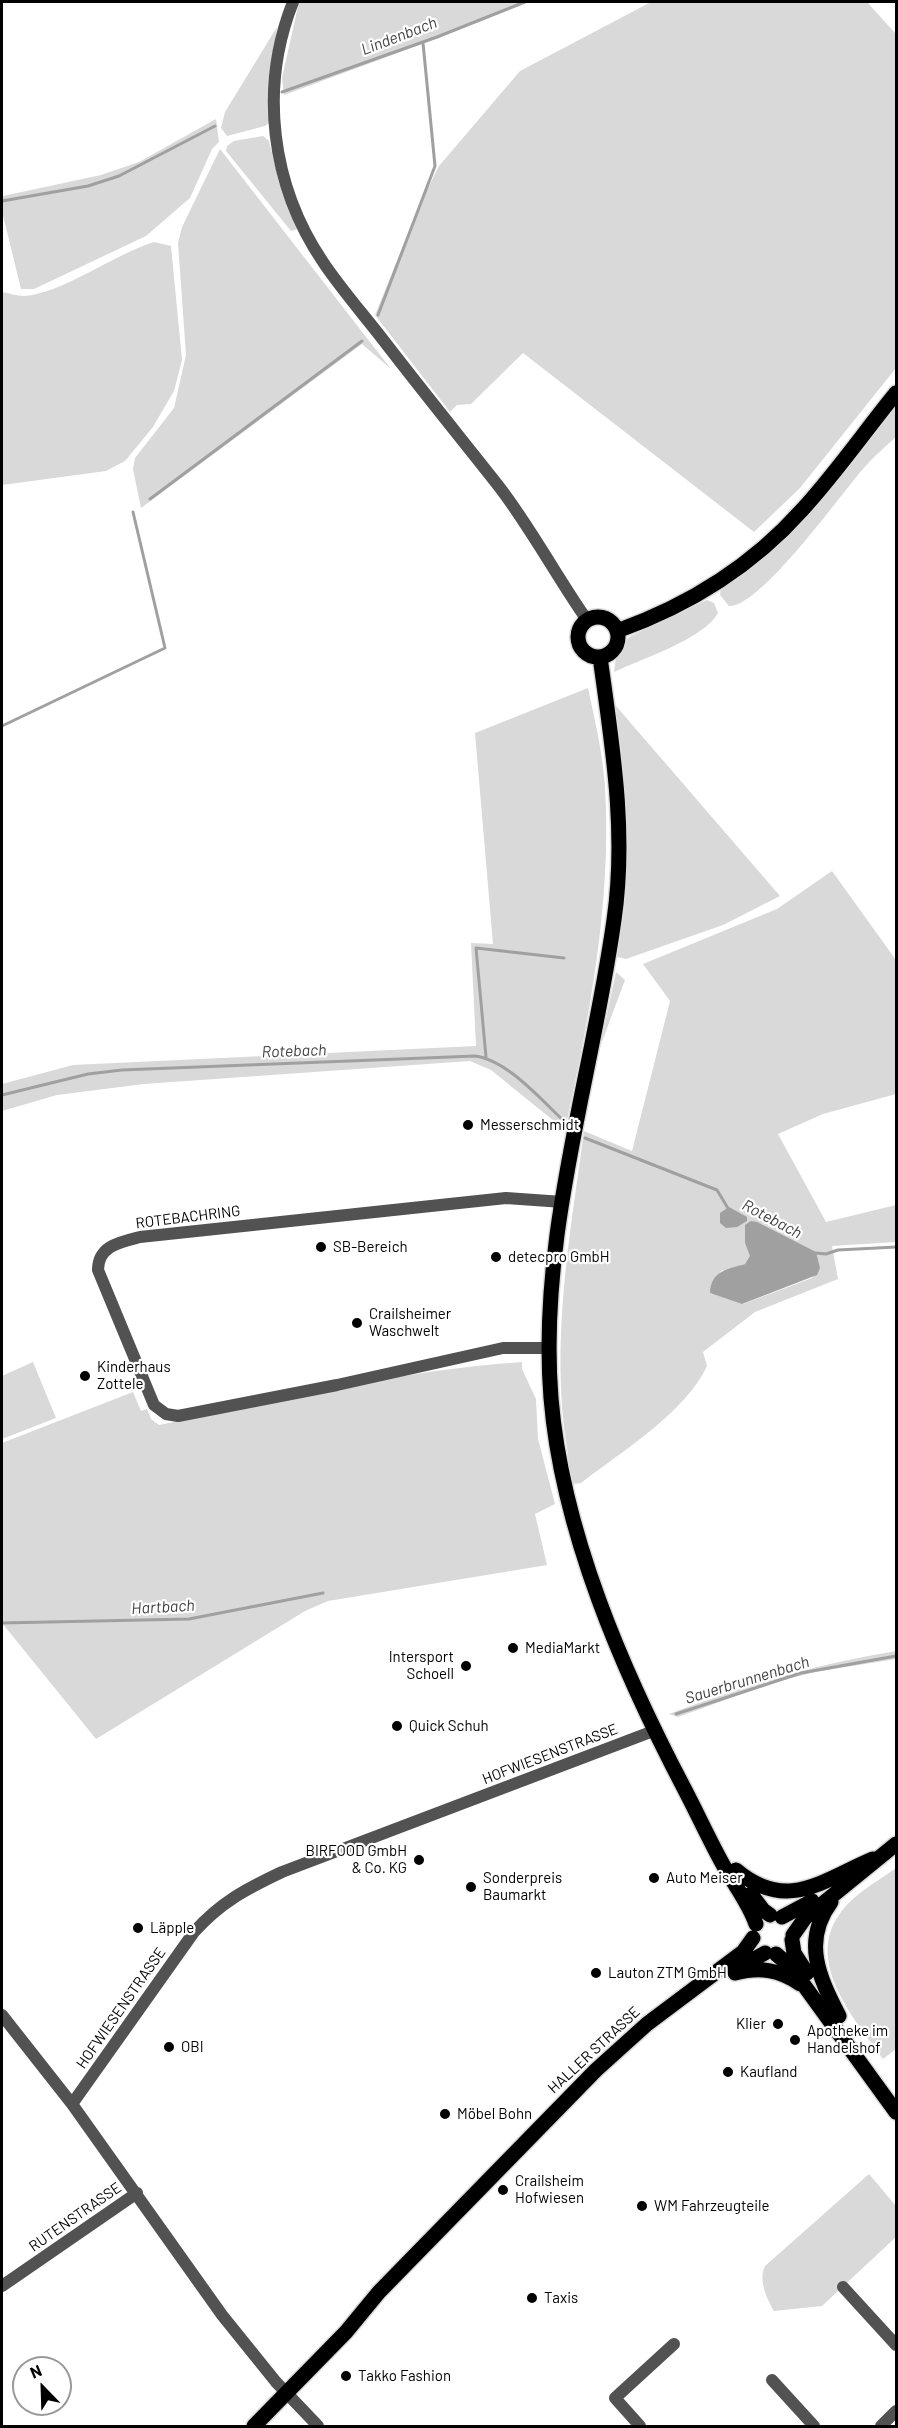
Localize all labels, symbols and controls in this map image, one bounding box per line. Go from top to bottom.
water label: Lindenbach [358,13,440,59]
water label: Rotebach [261,1040,327,1062]
place label: Messerschmidt [480,1116,579,1134]
marker: Messerschmidt [461,1118,475,1132]
water label: Rotebach [739,1195,805,1243]
street label: ROTEBACHRING [135,1202,241,1232]
place label: SB-Bereich [333,1238,408,1256]
marker: SB-Bereich [314,1240,328,1254]
place label: detecpro GmbH [508,1248,610,1266]
marker: detecpro GmbH [489,1250,503,1264]
place label: Crailsheimer Waschwelt [369,1305,451,1340]
marker: Crailsheimer Waschwelt [350,1316,364,1330]
place label: Kinderhaus Zottele [97,1358,171,1393]
marker: Kinderhaus Zottele [78,1369,92,1383]
water label: Hartbach [131,1596,195,1618]
place label: MediaMarkt [525,1639,600,1657]
marker: MediaMarkt [506,1641,520,1655]
place label: Intersport Schoell [389,1648,454,1683]
water label: Sauerbrunnenbach [683,1652,811,1708]
marker: Intersport Schoell [459,1659,473,1673]
place label: Quick Schuh [409,1717,489,1735]
marker: Quick Schuh [390,1719,404,1733]
street label: HOFWIESENSTRASSE [480,1720,620,1788]
place label: BIRFOOD GmbH & Co. KG [306,1842,407,1877]
marker: BIRFOOD GmbH & Co. KG [412,1853,426,1867]
place label: Sonderpreis Baumarkt [483,1869,562,1904]
place label: Auto Meiser [666,1869,743,1887]
marker: Auto Meiser [647,1871,661,1885]
marker: Sonderpreis Baumarkt [464,1880,478,1894]
place label: Läpple [150,1919,194,1937]
marker: Läpple [131,1921,145,1935]
street label: HOFWIESENSTRASSE [72,1944,170,2072]
place label: Lauton ZTM GmbH [608,1964,727,1982]
marker: Lauton ZTM GmbH [589,1966,603,1980]
street label: HALLER STRASSE [544,2003,644,2097]
place label: Klier [736,2015,766,2033]
marker: Klier [771,2017,785,2031]
place label: Apotheke im Handelshof [807,2022,888,2057]
marker: Apotheke im Handelshof [788,2033,802,2047]
place label: OBI [181,2038,204,2056]
marker: OBI [162,2040,176,2054]
place label: Kaufland [740,2063,797,2081]
marker: Kaufland [721,2065,735,2079]
place label: Möbel Bohn [457,2105,532,2123]
marker: Möbel Bohn [438,2107,452,2121]
place label: Crailsheim Hofwiesen [515,2172,584,2207]
street label: RUTENSTRASSE [25,2179,125,2255]
marker: Crailsheim Hofwiesen [496,2183,510,2197]
place label: WM Fahrzeugteile [654,2197,769,2215]
marker: WM Fahrzeugteile [635,2199,649,2213]
place label: Taxis [544,2289,578,2307]
marker: Taxis [525,2291,539,2305]
north arrow [12,2356,72,2416]
text: N [27,2360,44,2382]
place label: Takko Fashion [358,2367,451,2385]
marker: Takko Fashion [339,2369,353,2383]

